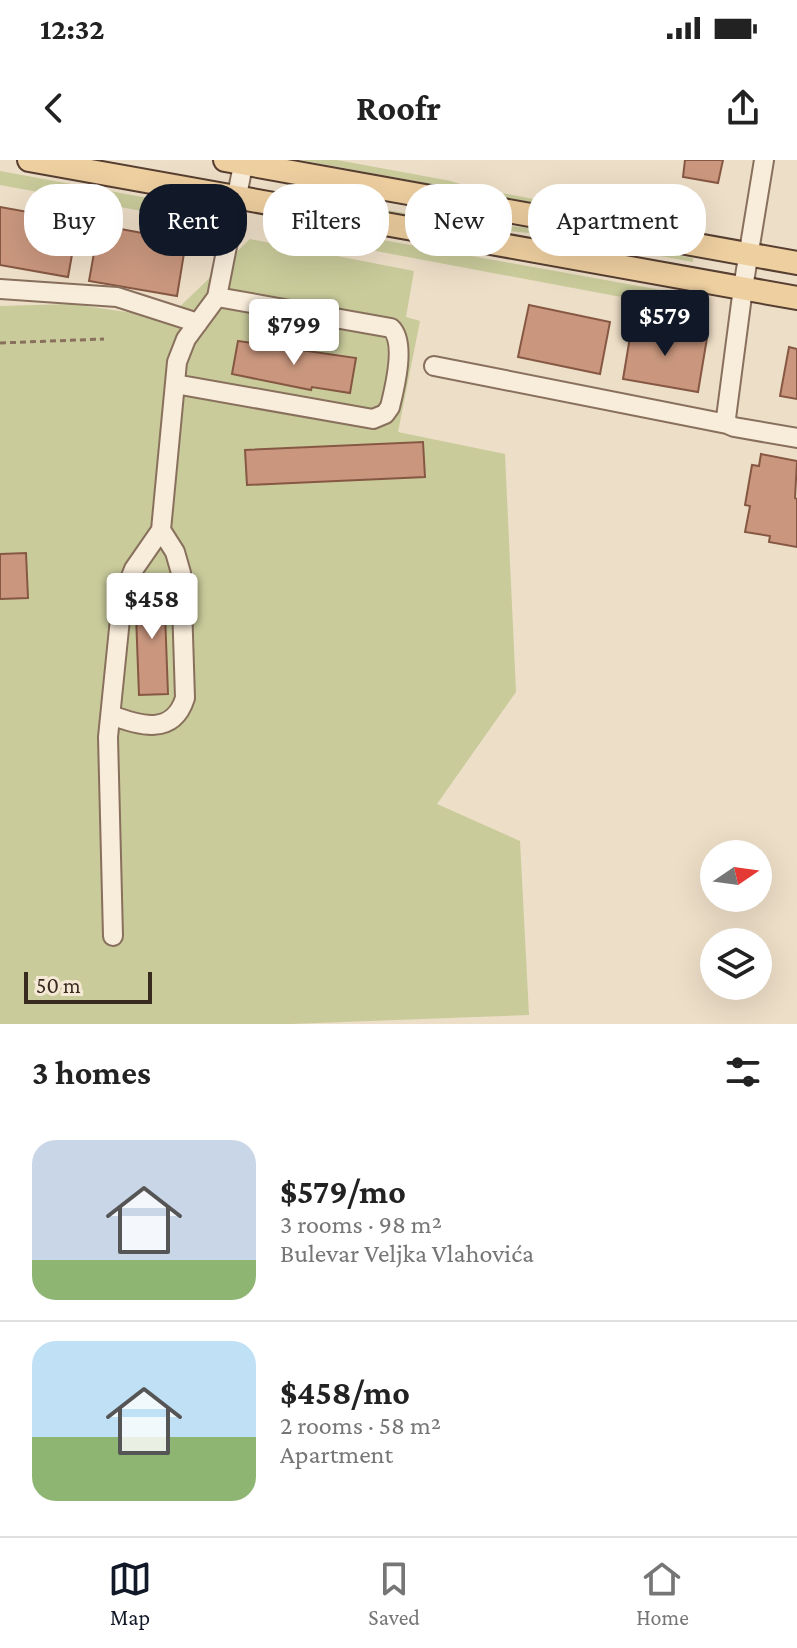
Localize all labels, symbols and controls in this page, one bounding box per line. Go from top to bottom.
text: 12:32 [40,12,105,45]
icon: back [32,86,76,130]
icon: share [721,86,765,130]
text: Roofr [356,88,441,128]
chip: Buy [24,184,123,256]
chip: Rent [139,184,247,256]
chip: Filters [263,184,389,256]
chip: New [405,184,512,256]
chip: Apartment [528,184,706,256]
pin: $579 [618,290,712,358]
pin: $799 [247,299,341,367]
text: $579 [639,301,691,330]
text: $799 [267,310,321,339]
pin: $458 [105,573,199,641]
text: $458 [125,584,179,613]
north arrow [700,840,772,912]
map controls [700,840,772,1000]
button: layers [700,928,772,1000]
scale bar [24,968,152,1004]
text: 50 m [36,973,81,998]
icon: filters [721,1050,765,1094]
text: 3 homes [32,1054,151,1091]
icon: home [96,1172,192,1268]
text: $579/mo [280,1173,406,1210]
text: 3 rooms · 98 m² [280,1210,442,1239]
text: Bulevar Veljka Vlahovića [280,1239,534,1268]
icon: home [96,1373,192,1469]
text: $458/mo [280,1374,410,1411]
text: 2 rooms · 58 m² [280,1411,441,1440]
text: Apartment [280,1440,393,1469]
tab: Map [108,1557,152,1630]
tab: Saved [368,1557,420,1630]
tab: Home [636,1557,689,1630]

